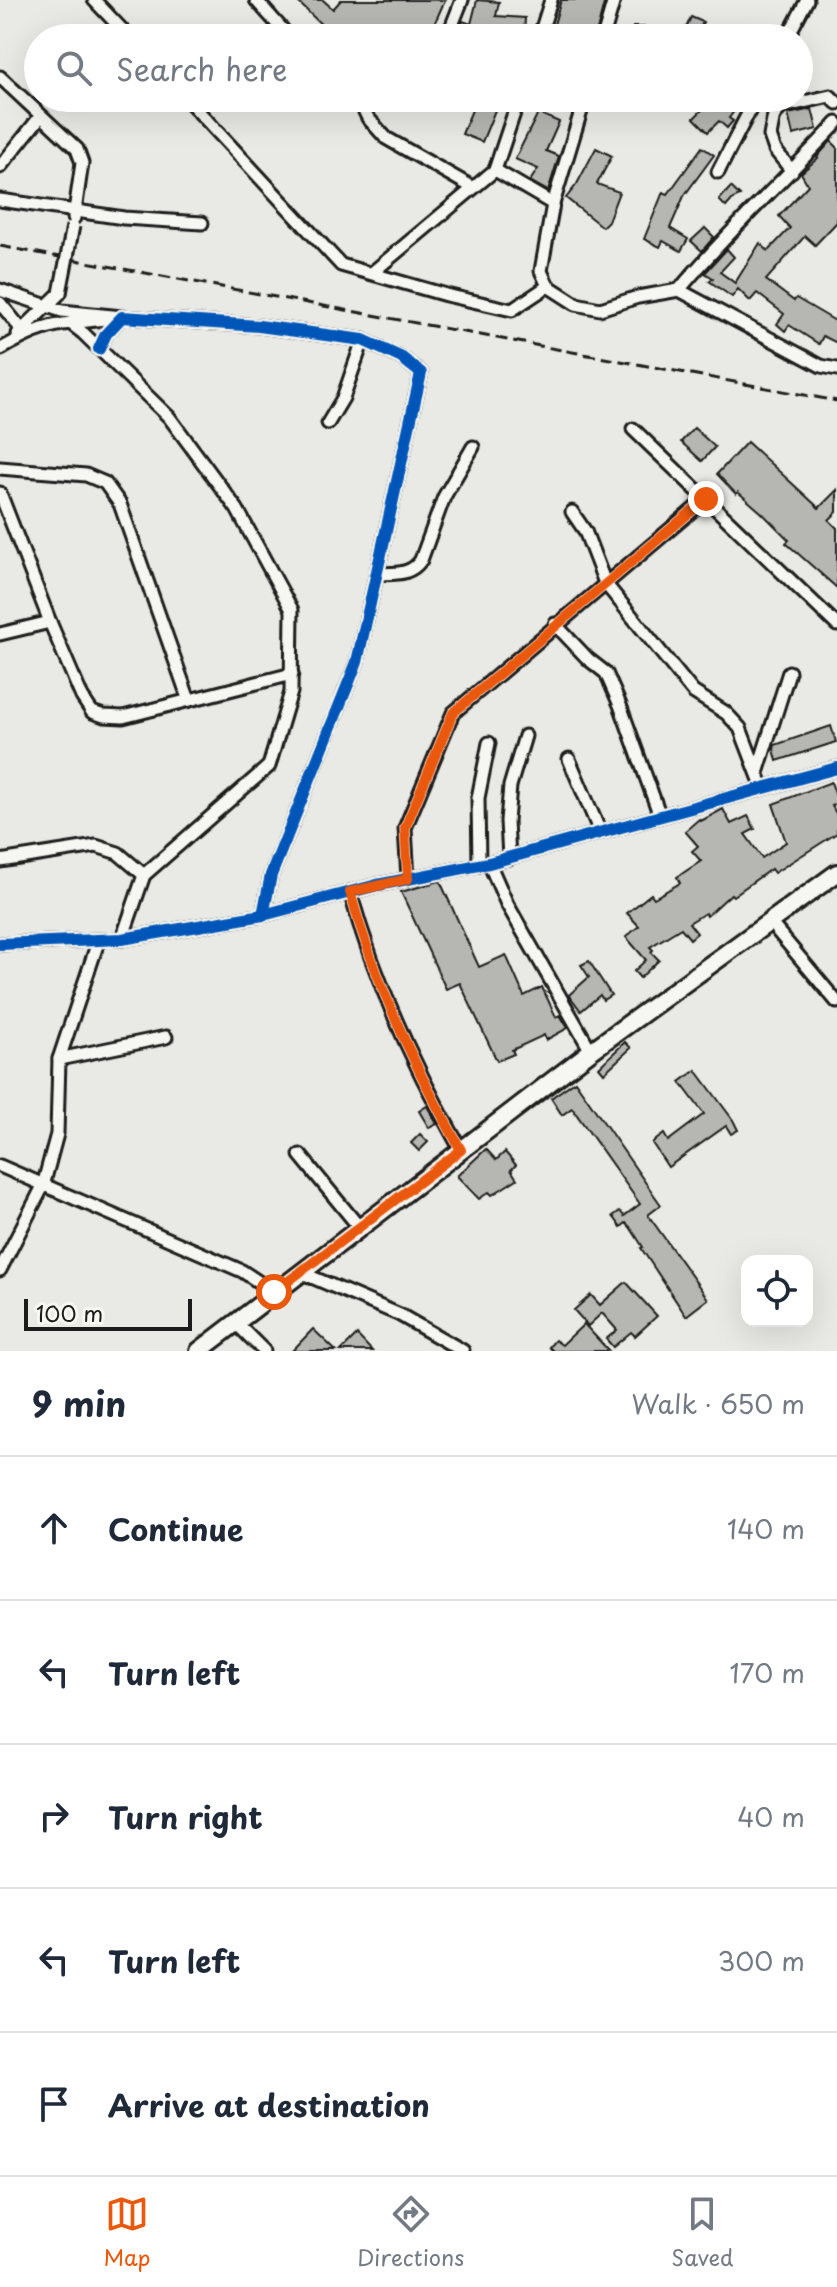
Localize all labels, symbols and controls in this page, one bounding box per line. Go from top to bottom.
search box [24,24,813,112]
icon: search [52,46,96,90]
text: Search here [116,46,288,91]
route end [688,481,724,517]
map controls [741,1255,813,1327]
button: locate [741,1255,813,1327]
route start [256,1274,292,1310]
scale bar [24,1295,192,1331]
text: 100 m [36,1296,103,1329]
text: 9 min [32,1377,126,1429]
text: Walk · 650 m [631,1384,805,1423]
icon: ahead [32,1506,76,1550]
text: Continue [108,1506,243,1551]
text: 140 m [727,1509,805,1548]
icon: left [32,1650,76,1694]
text: Turn left [108,1650,240,1695]
text: 170 m [730,1653,805,1692]
icon: right [32,1794,76,1838]
text: Turn right [108,1794,263,1839]
text: 40 m [737,1797,805,1836]
icon: left [32,1938,76,1982]
text: Turn left [108,1938,240,1983]
text: 300 m [718,1941,805,1980]
icon: arrive [32,2082,76,2126]
text: Arrive at destination [108,2082,430,2127]
tab: Map [103,2192,150,2273]
tab: Directions [357,2192,464,2273]
tab: Saved [671,2192,734,2273]

